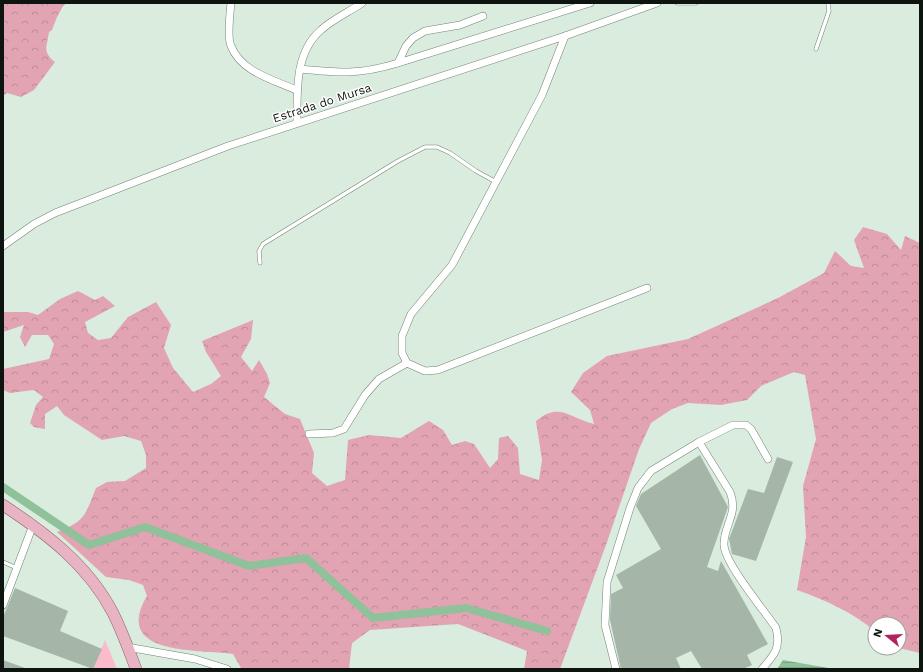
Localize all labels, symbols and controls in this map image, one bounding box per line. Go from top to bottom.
street label: Estrada do Mursa [271,80,373,126]
north arrow [867,616,907,656]
text: N [871,627,885,639]

